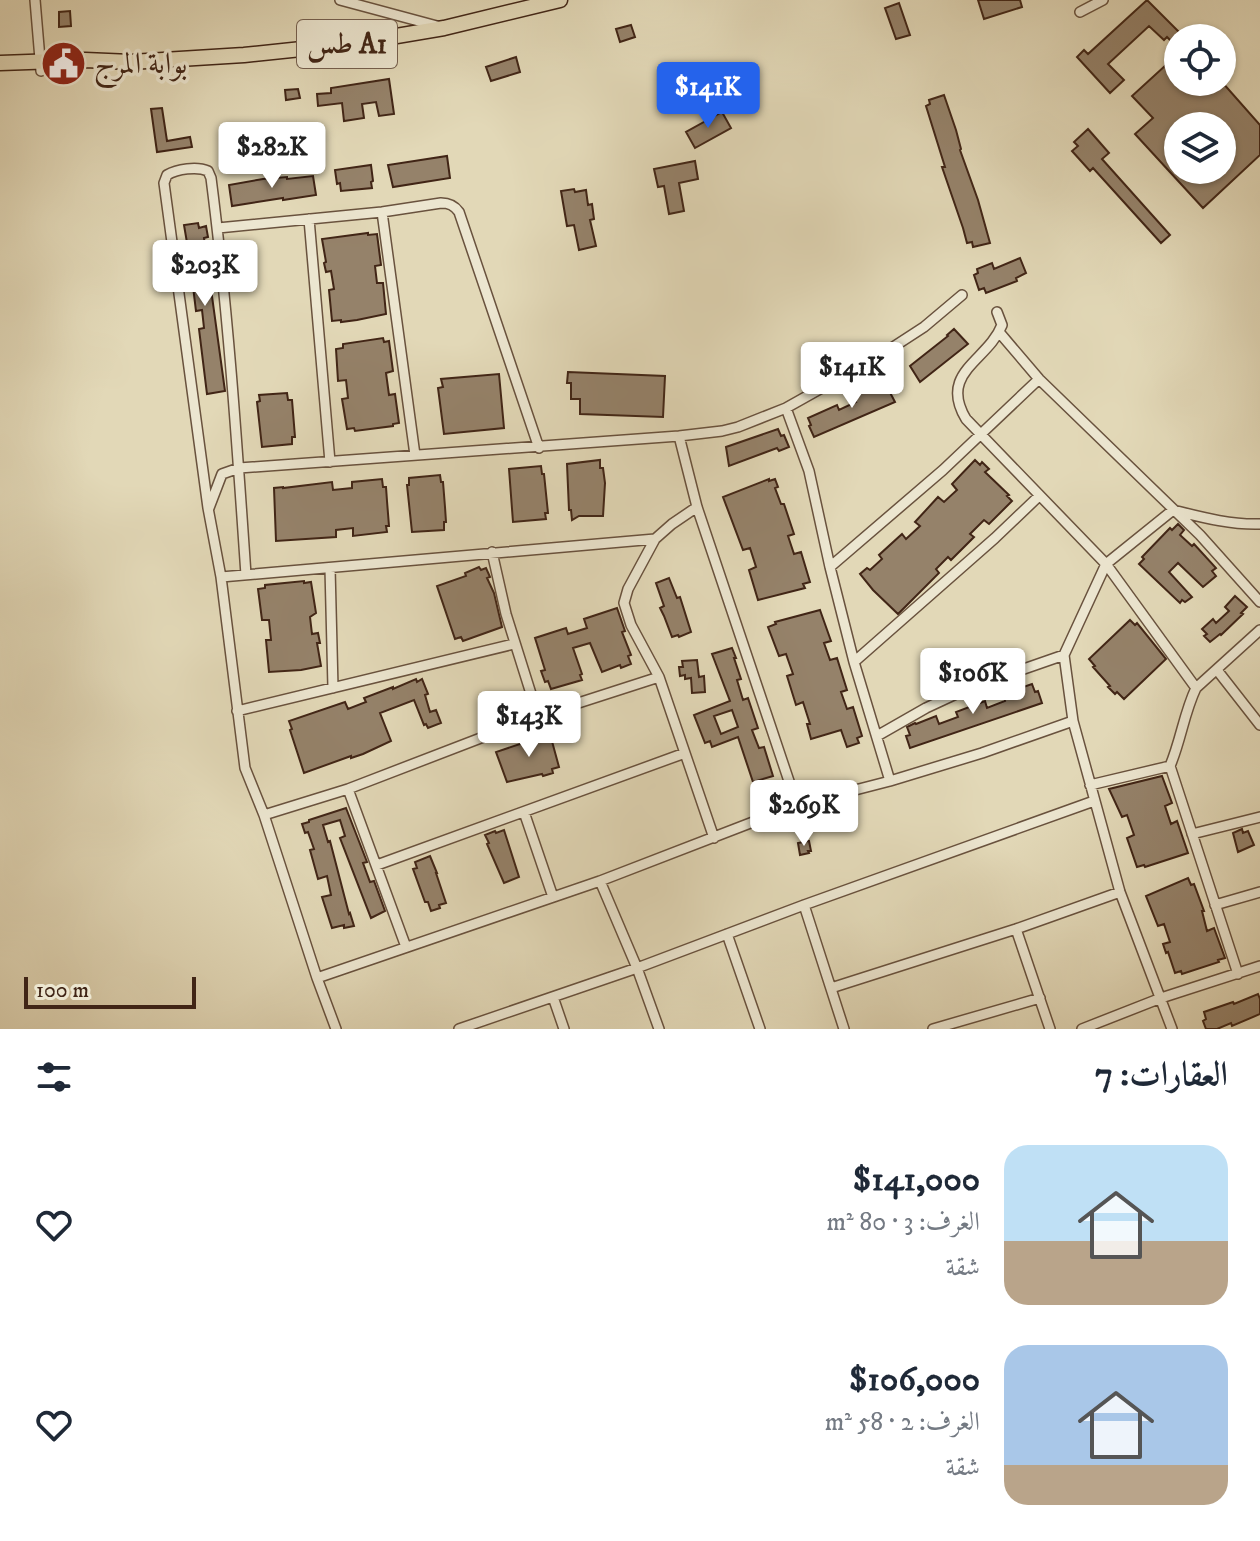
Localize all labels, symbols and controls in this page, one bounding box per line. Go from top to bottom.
road number: طس A1 [297,20,397,68]
map controls [1164,24,1236,184]
button: locate [1164,24,1236,96]
public building icon: بوابة المرج [39,40,87,88]
place label: بوابة المرج [94,46,187,89]
pin: $141K [652,62,764,130]
text: $141K [675,71,741,104]
button: layers [1164,112,1236,184]
pin: $282K [216,122,328,190]
text: $282K [236,131,308,164]
pin: $203K [149,240,261,308]
text: $203K [171,249,239,282]
pin: $141K [796,342,908,410]
text: $141K [819,351,885,384]
pin: $106K [917,648,1029,716]
text: $106K [938,657,1008,690]
pin: $143K [473,691,585,759]
text: $143K [496,700,562,733]
pin: $269K [748,780,860,848]
text: $269K [768,789,840,822]
scale bar [24,973,196,1009]
text: 100 m [36,977,89,1004]
text: العقارات: 7 [1095,1054,1228,1096]
icon: filters [32,1055,76,1099]
text: $141,000 [853,1159,980,1201]
icon: home [1068,1177,1164,1273]
icon: heart [32,1203,76,1247]
text: الغرف: 3 · 80 m² [827,1206,980,1239]
text: شقة [946,1251,980,1284]
text: $106,000 [849,1359,980,1401]
icon: home [1068,1377,1164,1473]
icon: heart [32,1403,76,1447]
text: الغرف: 2 · 58 m² [825,1406,980,1439]
text: شقة [946,1451,980,1484]

